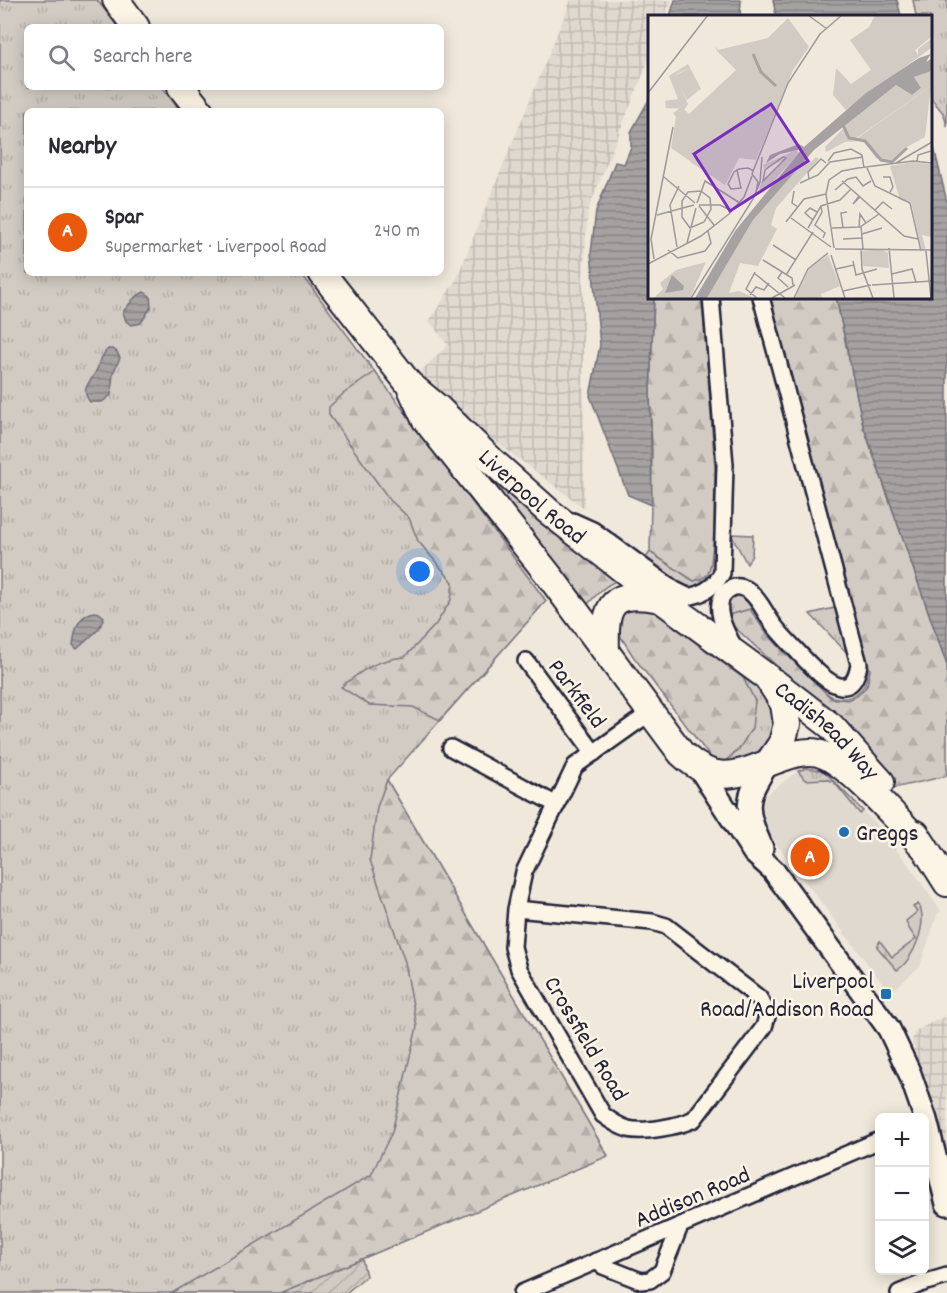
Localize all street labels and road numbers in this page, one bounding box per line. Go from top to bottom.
street label: Liverpool Road [469,442,592,554]
street label: Parkfield [538,653,613,737]
street label: Cadishead Way [766,674,887,790]
street label: Crossfield Road [534,971,635,1109]
street label: Addison Road [630,1159,756,1238]

